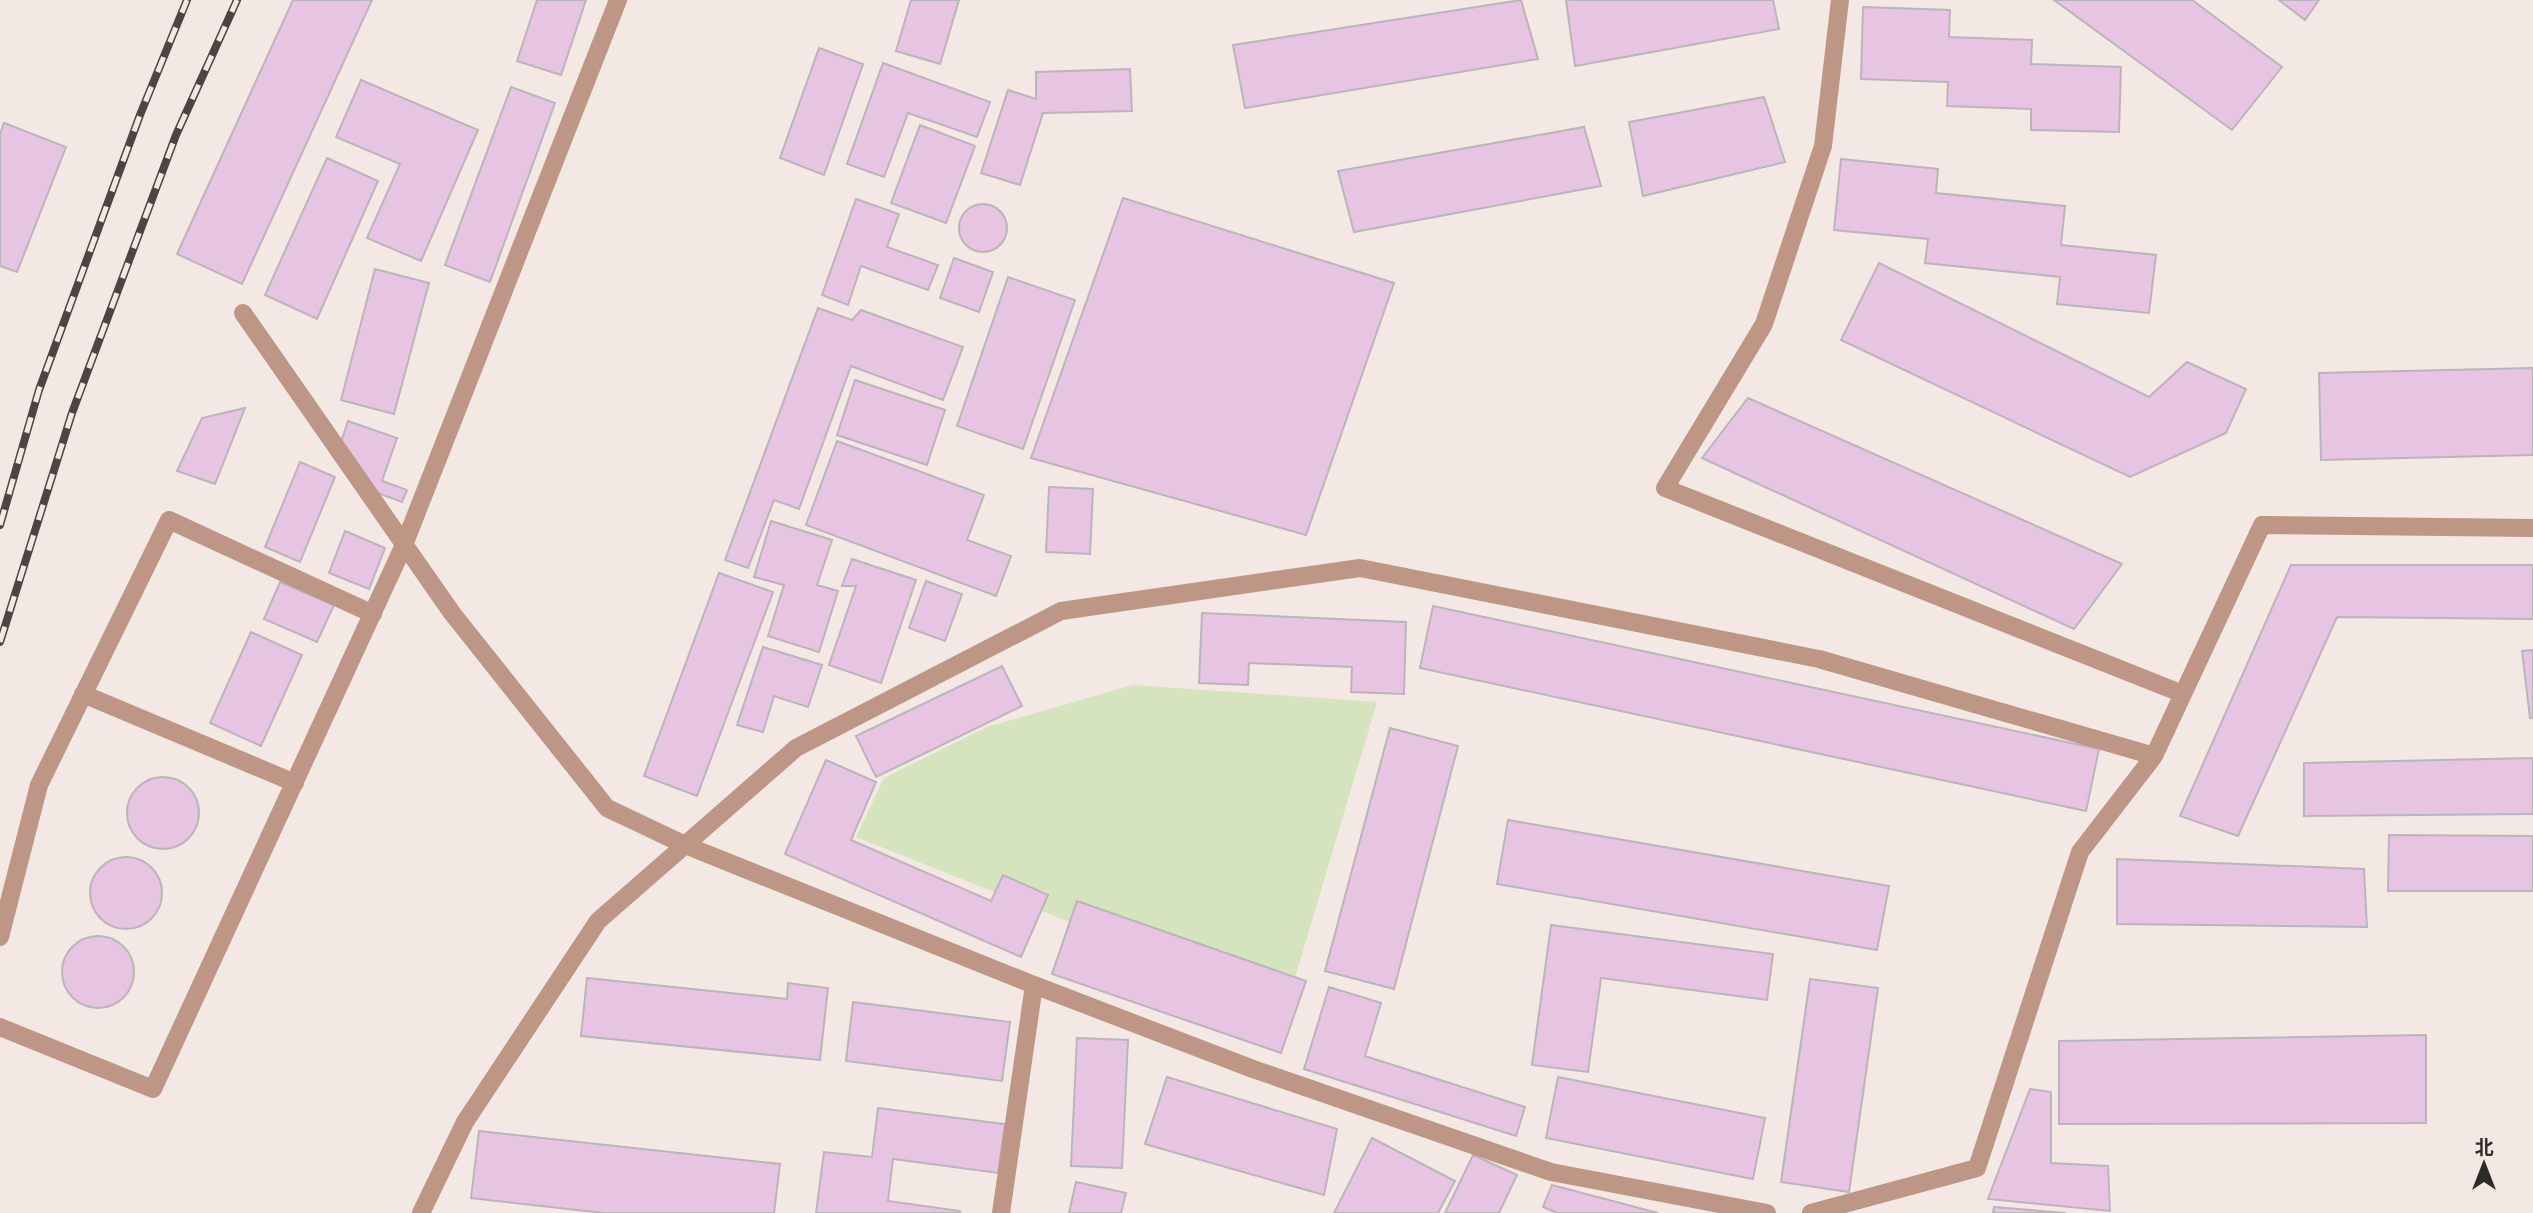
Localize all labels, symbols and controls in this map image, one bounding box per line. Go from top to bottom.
north arrow [2449,1129,2519,1199]
text: 北 [2474,1136,2494,1159]

